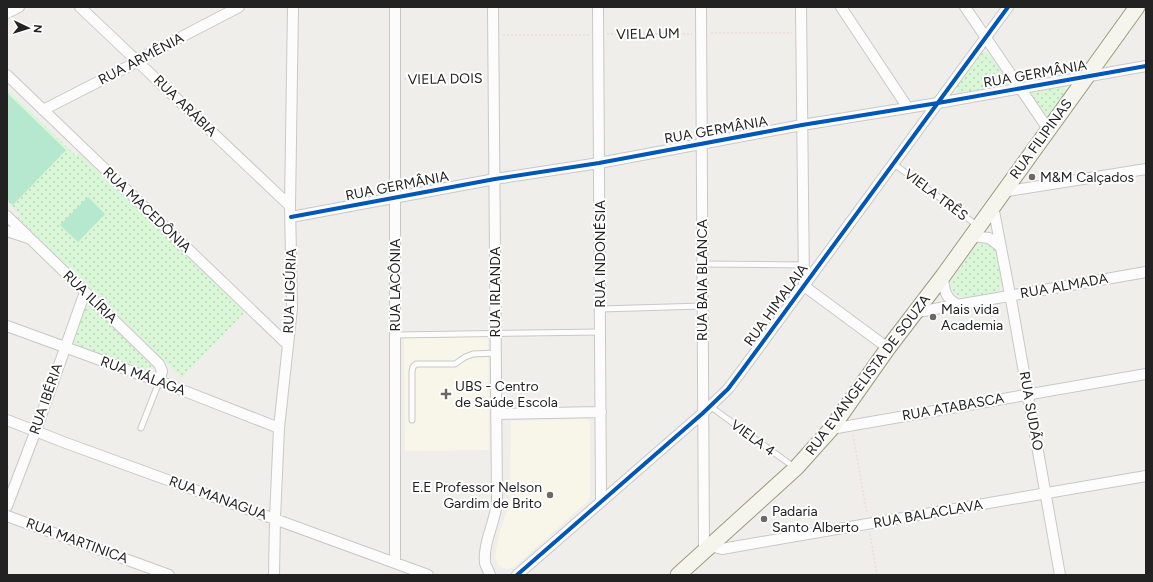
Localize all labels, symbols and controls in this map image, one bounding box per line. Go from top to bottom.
north arrow [8,8,48,48]
text: N [31,24,44,33]
street label: VIELA UM [616,25,680,43]
street label: RUA ARMÊNIA [95,29,187,89]
street label: RUA GERMÂNIA [982,56,1089,91]
street label: VIELA DOIS [407,70,483,88]
street label: RUA ARÁBIA [150,72,220,141]
street label: RUA FILIPINAS [1006,96,1076,182]
street label: RUA GERMÂNIA [663,112,770,147]
street label: RUA MACEDÔNIA [100,164,195,257]
street label: VIELA TRÊS [901,166,971,224]
street label: RUA GERMÂNIA [344,168,451,204]
place label: M&M Calçados [1040,169,1134,186]
marker: M&M Calçados [1027,172,1037,182]
street label: RUA INDONÉSIA [592,200,609,308]
street label: RUA BAIA BLANCA [694,218,711,341]
street label: RUA LACÔNIA [387,238,404,332]
street label: RUA IRLANDA [487,246,504,337]
street label: RUA LIGÚRIA [280,248,300,334]
street label: RUA HIMALAIA [741,260,812,349]
street label: RUA ILÍRIA [59,267,121,327]
street label: RUA ALMADA [1019,270,1110,302]
street label: RUA EVANGELISTA DE SOUZA [802,291,934,459]
place label: Mais vida Academia [941,301,1003,334]
marker: Mais vida Academia [928,312,938,322]
street label: RUA MÁLAGA [98,353,188,399]
street label: RUA IBÉRIA [26,361,66,437]
street label: RUA SUDÃO [1016,370,1046,452]
place label: UBS - Centro de Saúde Escola [455,378,558,411]
marker: UBS - Centro de Saúde Escola [440,388,452,400]
street label: RUA ATABASCA [901,390,1006,424]
street label: VIELA 4 [727,416,779,460]
street label: RUA MANAGUA [167,472,270,524]
place label: E.E Professor Nelson Gardim de Brito [412,479,542,512]
marker: E.E Professor Nelson Gardim de Brito [545,490,555,500]
street label: RUA BALACLAVA [872,496,985,532]
place label: Padaria Santo Alberto [772,503,859,536]
marker: Padaria Santo Alberto [759,514,769,524]
street label: RUA MARTINICA [24,515,131,568]

